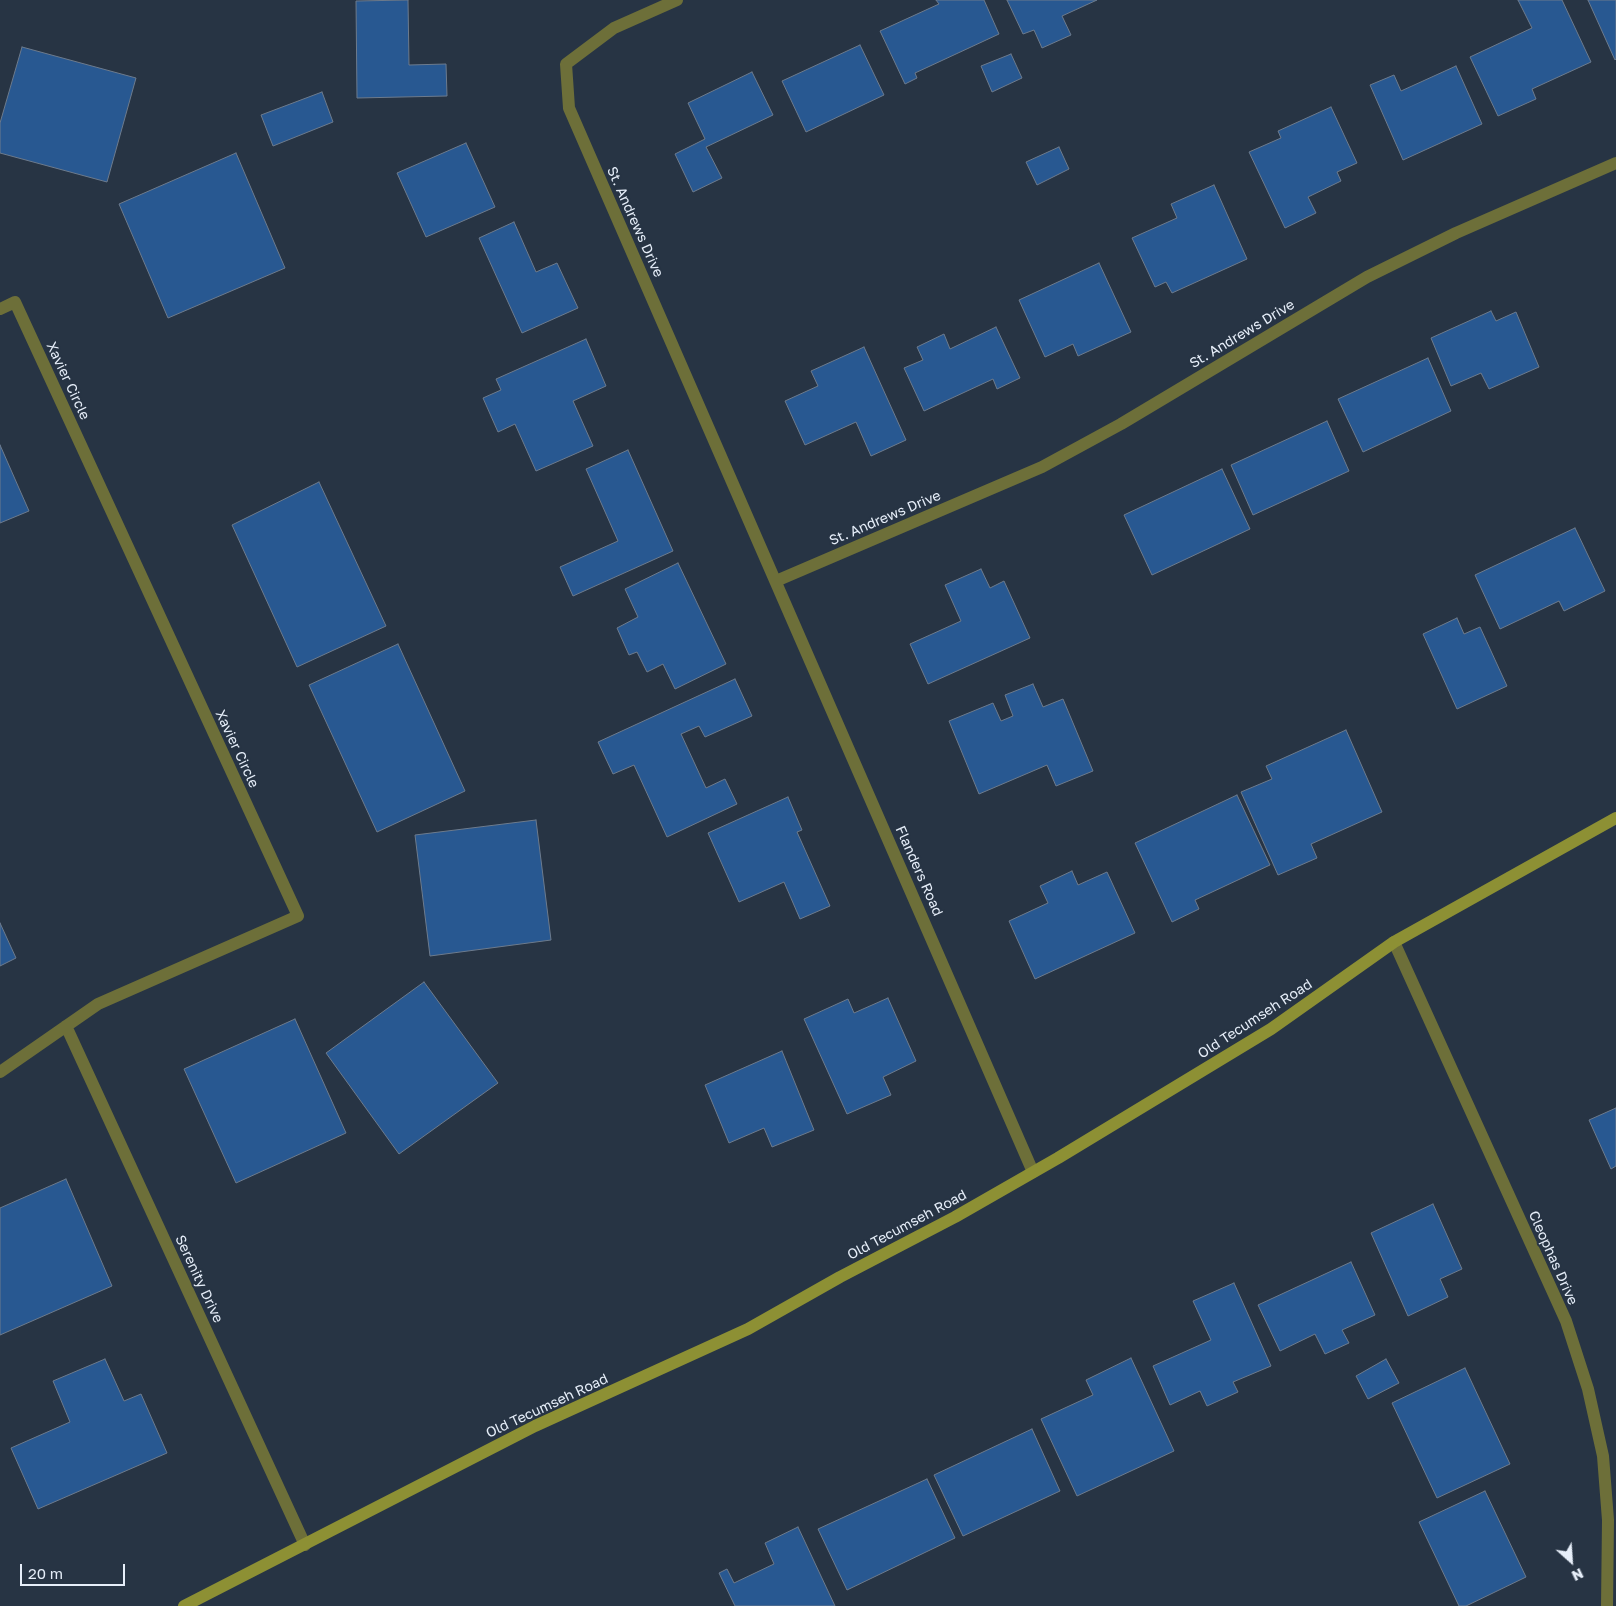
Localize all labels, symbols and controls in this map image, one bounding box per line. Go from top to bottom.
street label: St. Andrews Drive [603,164,667,280]
street label: St. Andrews Drive [1187,296,1297,372]
street label: Xavier Circle [43,339,93,423]
street label: St. Andrews Drive [827,487,943,549]
street label: Xavier Circle [212,707,262,791]
street label: Flanders Road [892,823,946,919]
street label: Old Tecumseh Road [1195,976,1315,1062]
street label: Old Tecumseh Road [844,1186,970,1264]
street label: Cleophas Drive [1525,1208,1581,1308]
street label: Serenity Drive [171,1232,227,1326]
street label: Old Tecumseh Road [483,1370,611,1442]
north arrow [1546,1536,1596,1586]
scale bar [22,1554,128,1586]
text: 20 m [28,1564,63,1582]
text: N [1569,1565,1586,1585]

